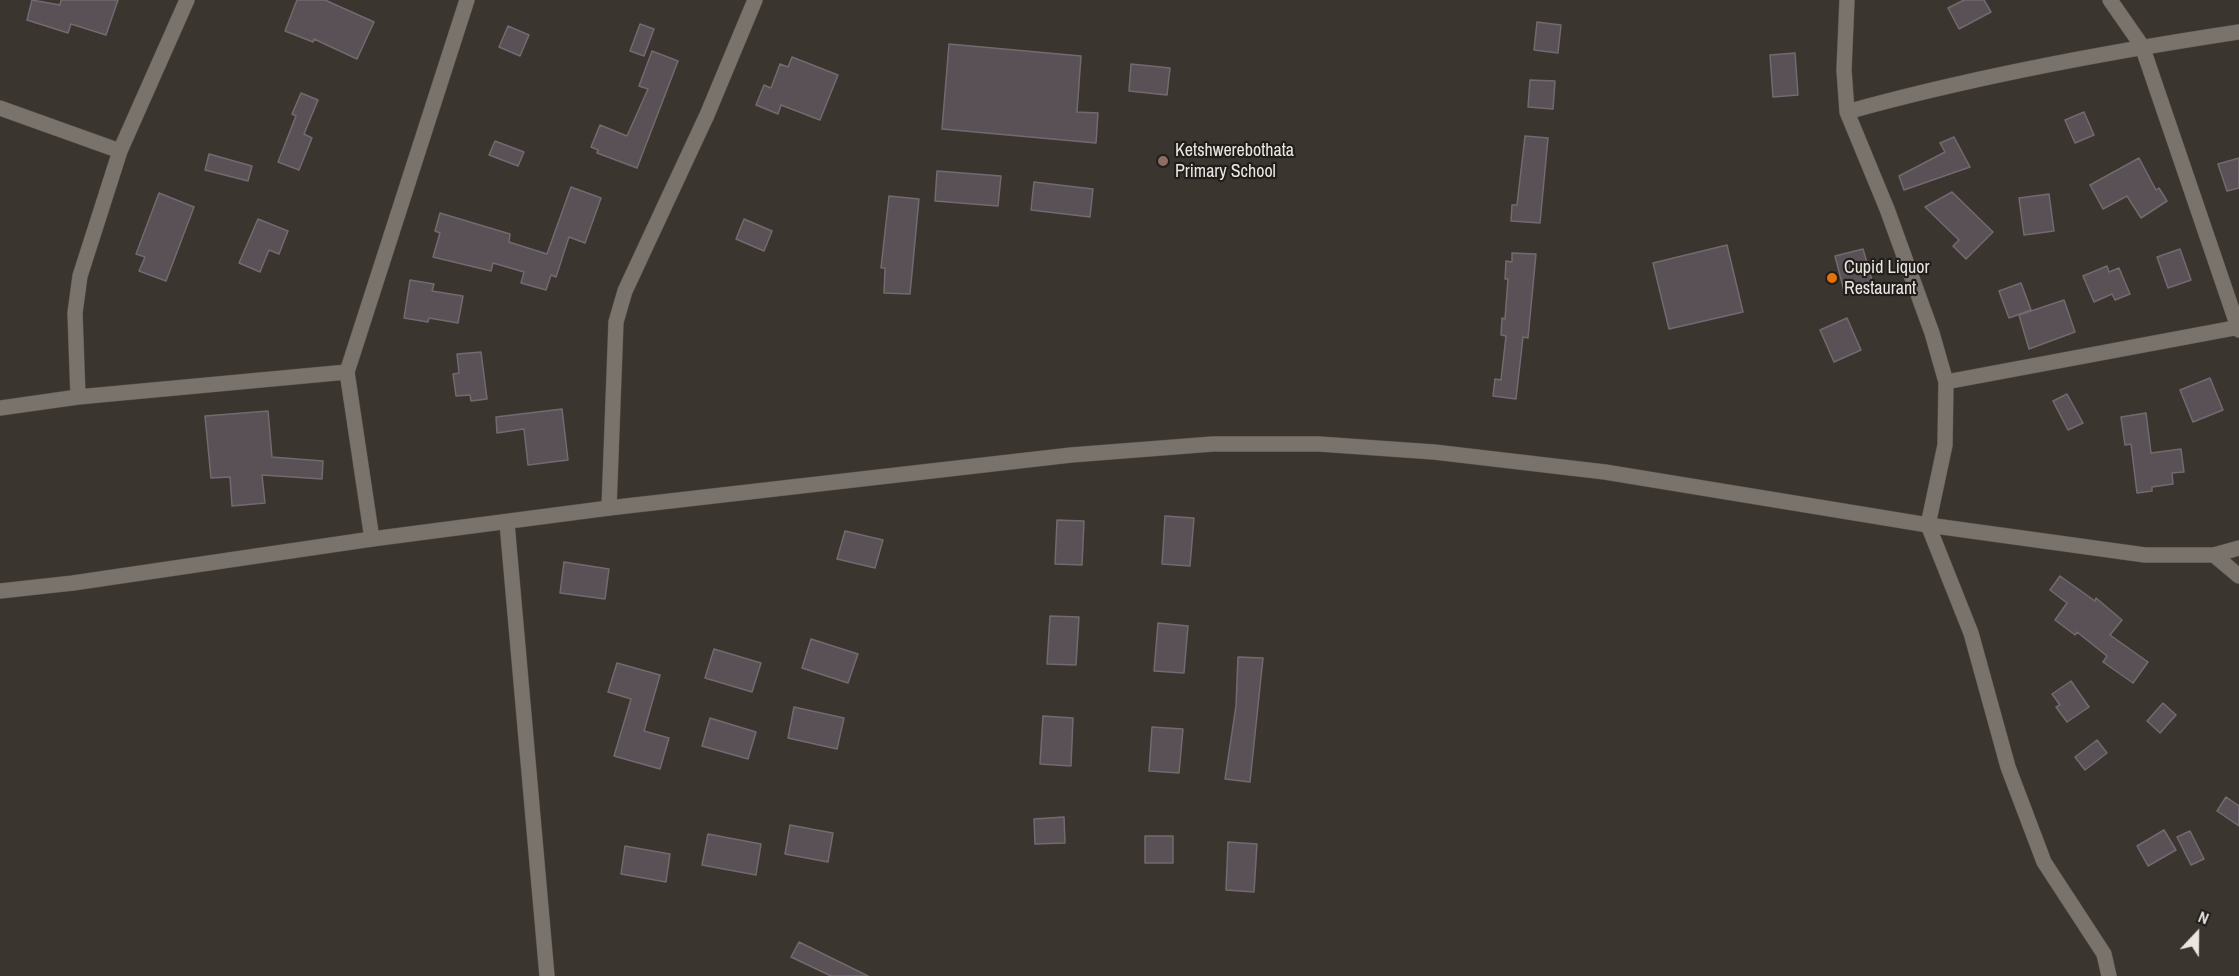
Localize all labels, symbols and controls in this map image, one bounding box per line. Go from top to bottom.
place label: Ketshwerebothata Primary School [1175,140,1294,182]
marker: Ketshwerebothata Primary School [1156,154,1170,168]
place label: Cupid Liquor Restaurant [1844,257,1929,300]
marker: Cupid Liquor Restaurant [1825,271,1839,285]
north arrow [2167,904,2227,964]
text: N [2195,905,2212,929]

